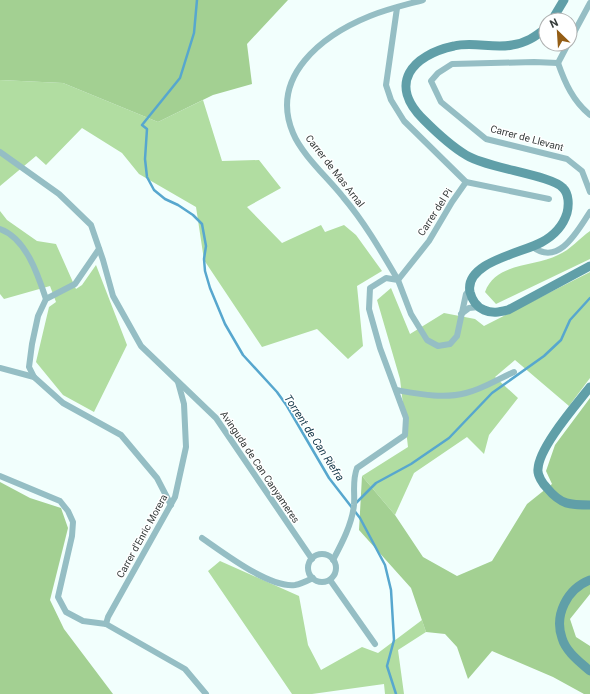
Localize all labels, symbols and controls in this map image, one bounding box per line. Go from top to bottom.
north arrow [538,12,578,52]
text: N [548,16,560,31]
street label: Carrer de Llevant [489,123,565,153]
street label: Carrer de Mas Arnal [303,133,367,209]
street label: Carrer del Pi [416,186,454,238]
water label: Torrent de Can Riefra [281,392,347,484]
street label: Avinguda de Can Canyameres [218,409,302,525]
street label: Carrer d'Enric Morera [114,492,170,580]

